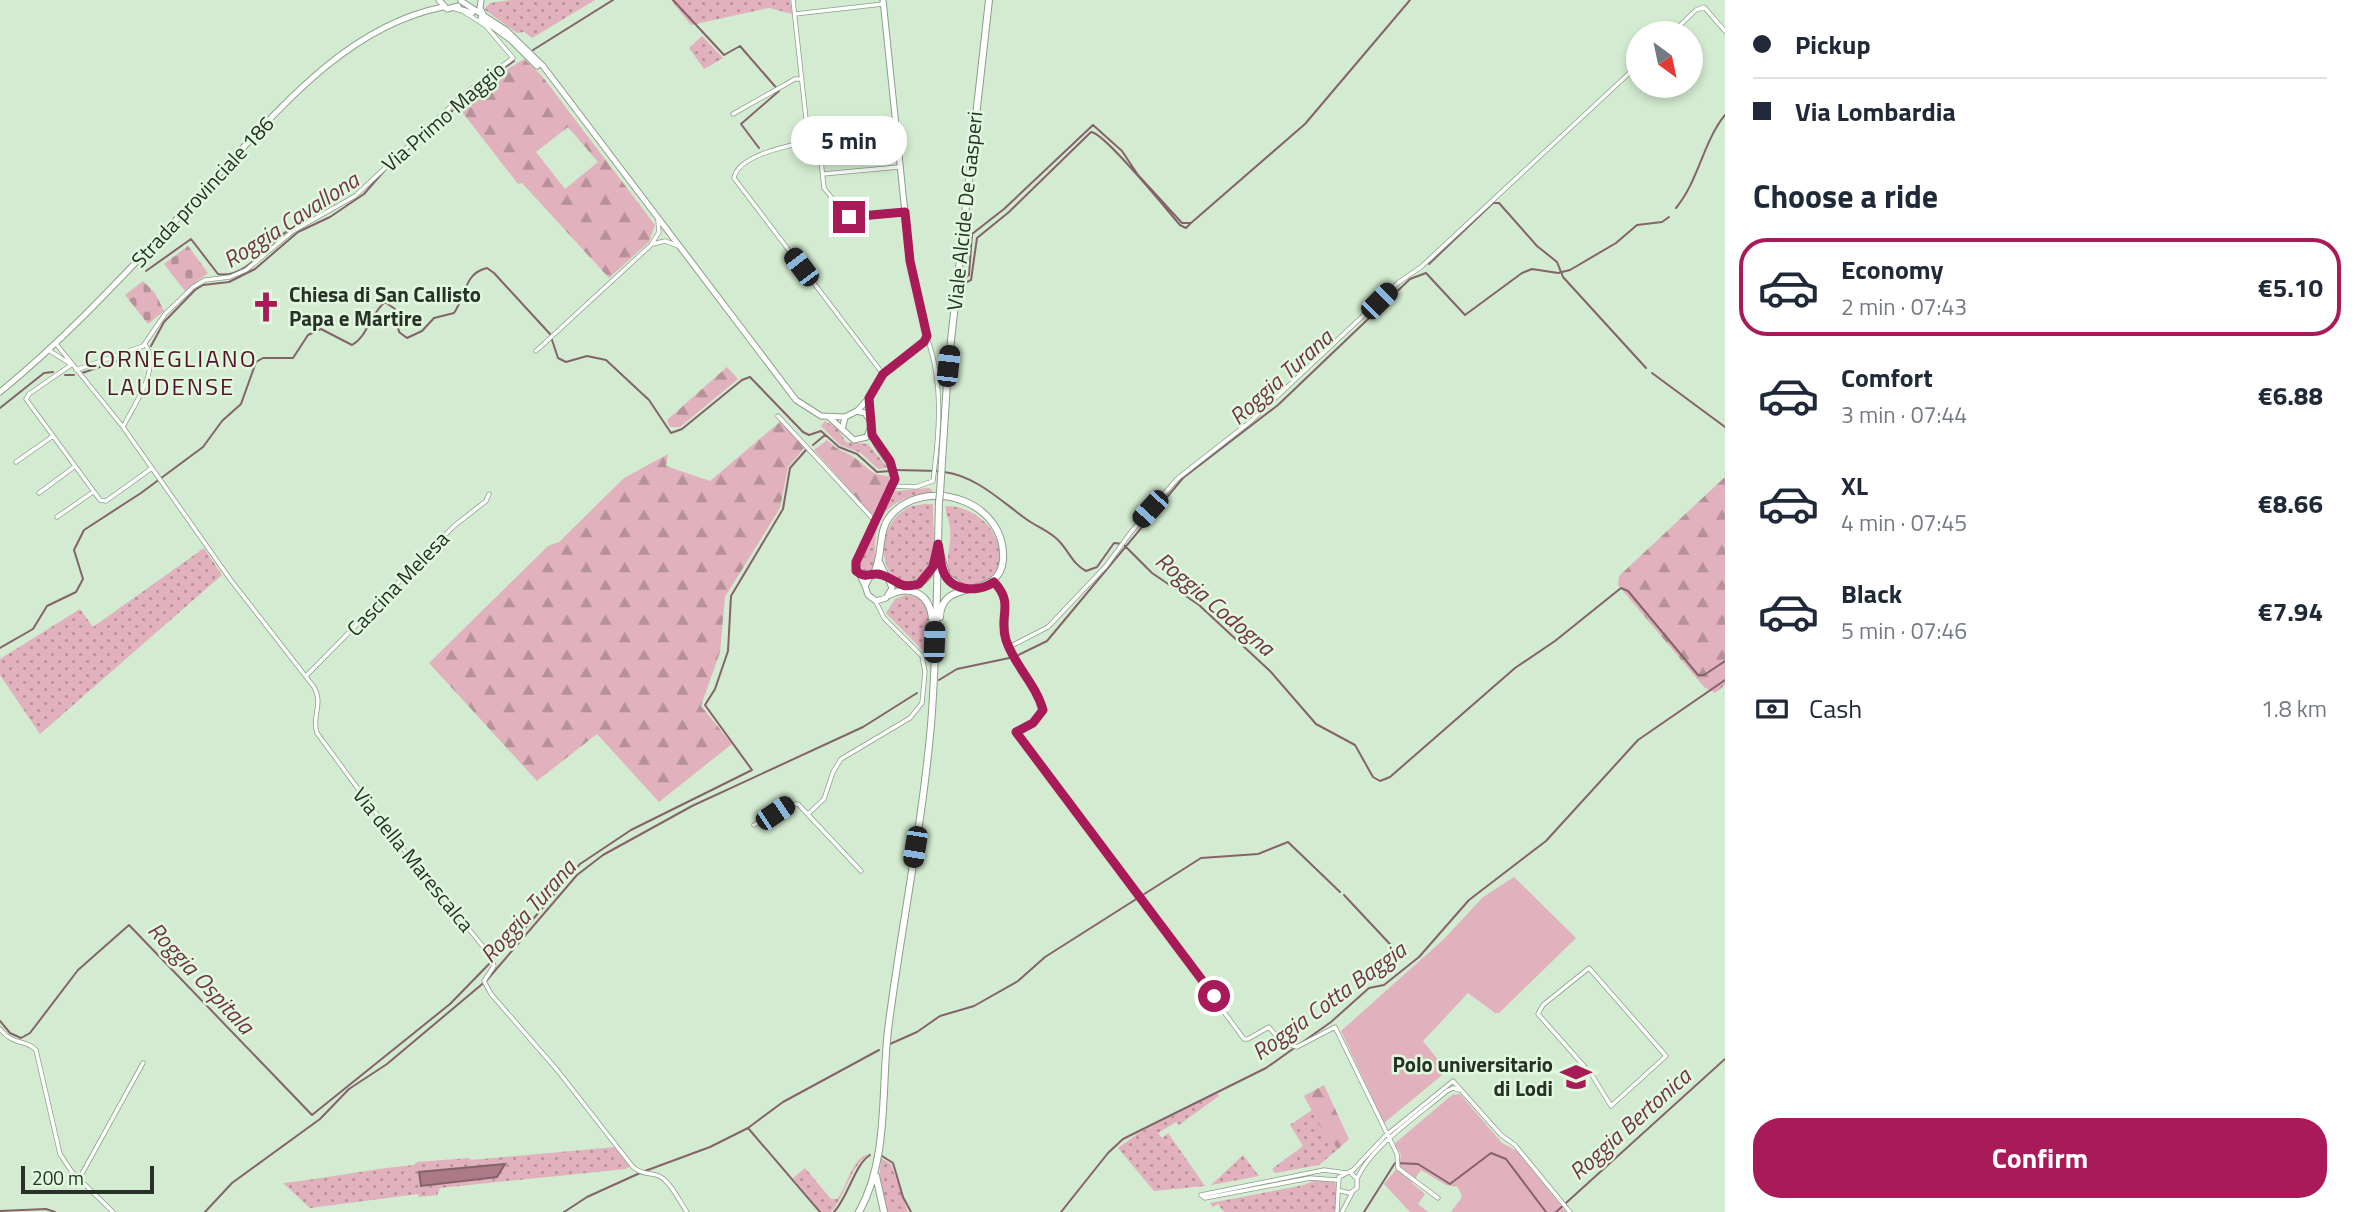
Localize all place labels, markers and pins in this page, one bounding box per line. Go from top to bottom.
place label: Chiesa di San Callisto Papa e Martire [289,278,481,334]
church icon: Chiesa di San Callisto Papa e Martire [249,290,283,324]
place label: Polo universitario di Lodi [1392,1048,1553,1104]
school or university icon: Polo universitario di Lodi [1559,1060,1593,1094]

